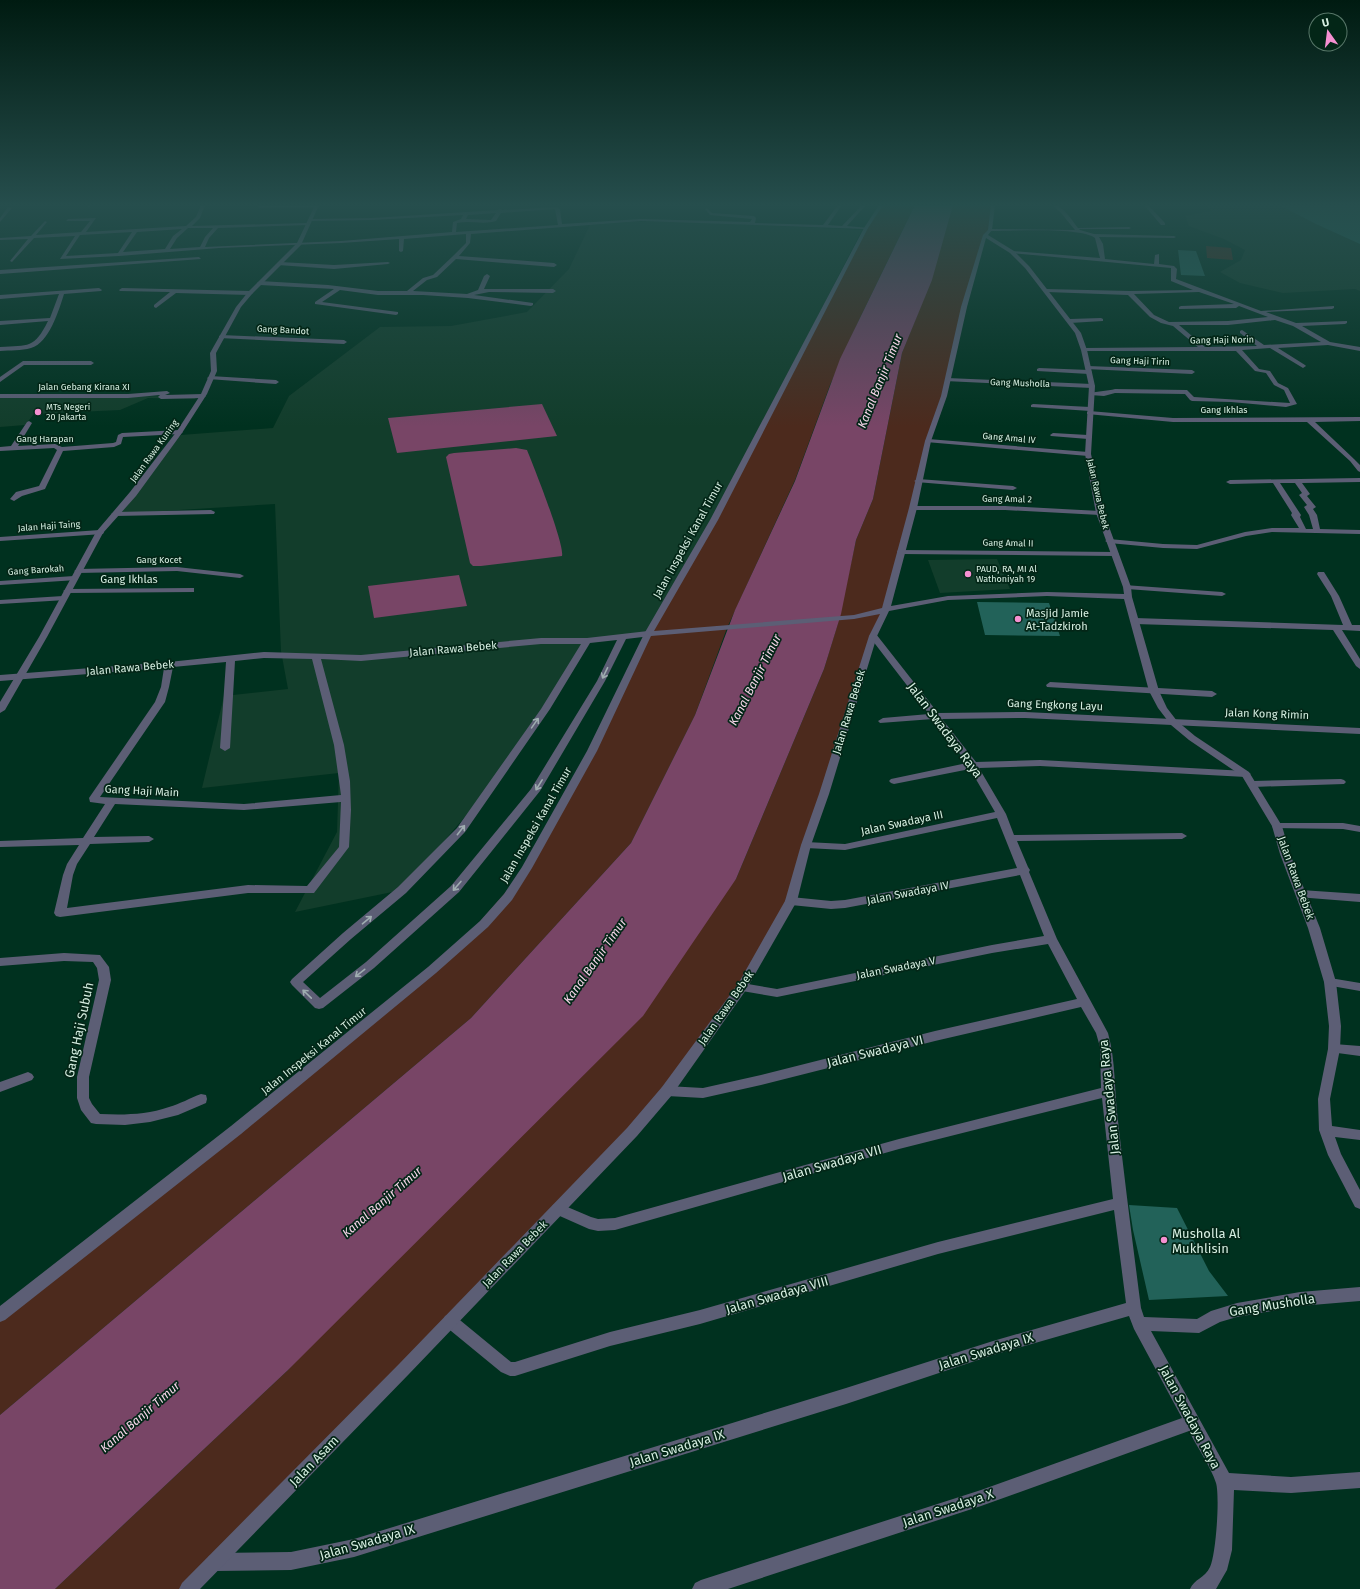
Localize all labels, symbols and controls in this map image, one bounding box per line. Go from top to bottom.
north arrow [1308,12,1348,52]
text: U [1321,16,1331,30]
street label: Gang Bandot [257,324,310,336]
water label: Kanal Banjir Timur [855,331,905,430]
street label: Gang Haji Norin [1190,334,1254,346]
street label: Gang Haji Tirin [1110,355,1170,367]
street label: Gang Musholla [990,377,1050,389]
street label: Jalan Gebang Kirana XI [38,382,130,392]
place label: MTs Negeri 20 Jakarta [46,402,90,422]
street label: Gang Ikhlas [1200,405,1248,415]
marker: MTs Negeri 20 Jakarta [33,407,43,417]
street label: Jalan Rawa Kuning [128,418,180,484]
street label: Gang Amal IV [982,431,1036,445]
street label: Gang Harapan [16,434,74,444]
street label: Jalan Rawa Bebek [1085,458,1111,530]
street label: Jalan Inspeksi Kanal Timur [650,479,726,601]
street label: Gang Amal 2 [982,494,1032,504]
street label: Jalan Haji Taing [17,519,81,533]
street label: Gang Amal II [982,538,1034,548]
street label: Gang Kocet [136,555,183,565]
street label: Gang Barokah [8,563,64,577]
place label: PAUD, RA, MI Al Wathoniyah 19 [976,564,1037,584]
marker: PAUD, RA, MI Al Wathoniyah 19 [963,569,973,579]
street label: Gang Ikhlas [100,573,158,586]
place label: Masjid Jamie At-Tadzkiroh [1026,607,1089,633]
marker: Masjid Jamie At-Tadzkiroh [1013,614,1023,624]
water label: Kanal Banjir Timur [726,632,784,728]
street label: Jalan Rawa Bebek [409,639,498,659]
street label: Jalan Rawa Bebek [86,658,175,678]
one-way arrow [600,667,608,679]
street label: Jalan Rawa Bebek [830,668,868,756]
street label: Jalan Swadaya Raya [904,679,986,781]
street label: Gang Engkong Layu [1007,697,1103,713]
street label: Jalan Kong Rimin [1225,706,1309,722]
one-way arrow [531,718,539,729]
street label: Jalan Inspeksi Kanal Timur [497,764,575,885]
one-way arrow [534,779,542,791]
street label: Gang Haji Main [104,783,180,799]
street label: Jalan Swadaya III [860,808,944,838]
one-way arrow [456,824,465,835]
street label: Jalan Rawa Bebek [1275,835,1317,922]
street label: Jalan Swadaya IV [866,878,951,907]
one-way arrow [452,881,461,891]
one-way arrow [362,915,372,924]
water label: Kanal Banjir Timur [560,915,630,1006]
street label: Jalan Swadaya V [855,954,937,982]
one-way arrow [355,968,366,977]
street label: Jalan Rawa Bebek [696,968,757,1048]
street label: Gang Haji Subuh [62,981,96,1079]
one-way arrow [302,989,312,998]
street label: Jalan Inspeksi Kanal Timur [259,1004,370,1097]
street label: Jalan Swadaya VI [825,1032,925,1070]
street label: Jalan Swadaya Raya [1096,1039,1122,1155]
street label: Jalan Swadaya VII [781,1142,883,1184]
water label: Kanal Banjir Timur [339,1163,425,1240]
street label: Jalan Rawa Bebek [480,1218,550,1290]
place label: Musholla Al Mukhlisin [1172,1226,1240,1256]
marker: Musholla Al Mukhlisin [1159,1235,1169,1245]
street label: Jalan Swadaya VIII [724,1273,830,1317]
street label: Gang Musholla [1228,1291,1316,1319]
street label: Jalan Swadaya IX [937,1329,1035,1373]
street label: Jalan Swadaya Raya [1156,1363,1224,1471]
water label: Kanal Banjir Timur [97,1378,183,1455]
street label: Jalan Swadaya IX [628,1426,726,1470]
street label: Jalan Asam [286,1433,342,1489]
street label: Jalan Swadaya X [901,1486,995,1530]
street label: Jalan Swadaya IX [318,1521,416,1563]

